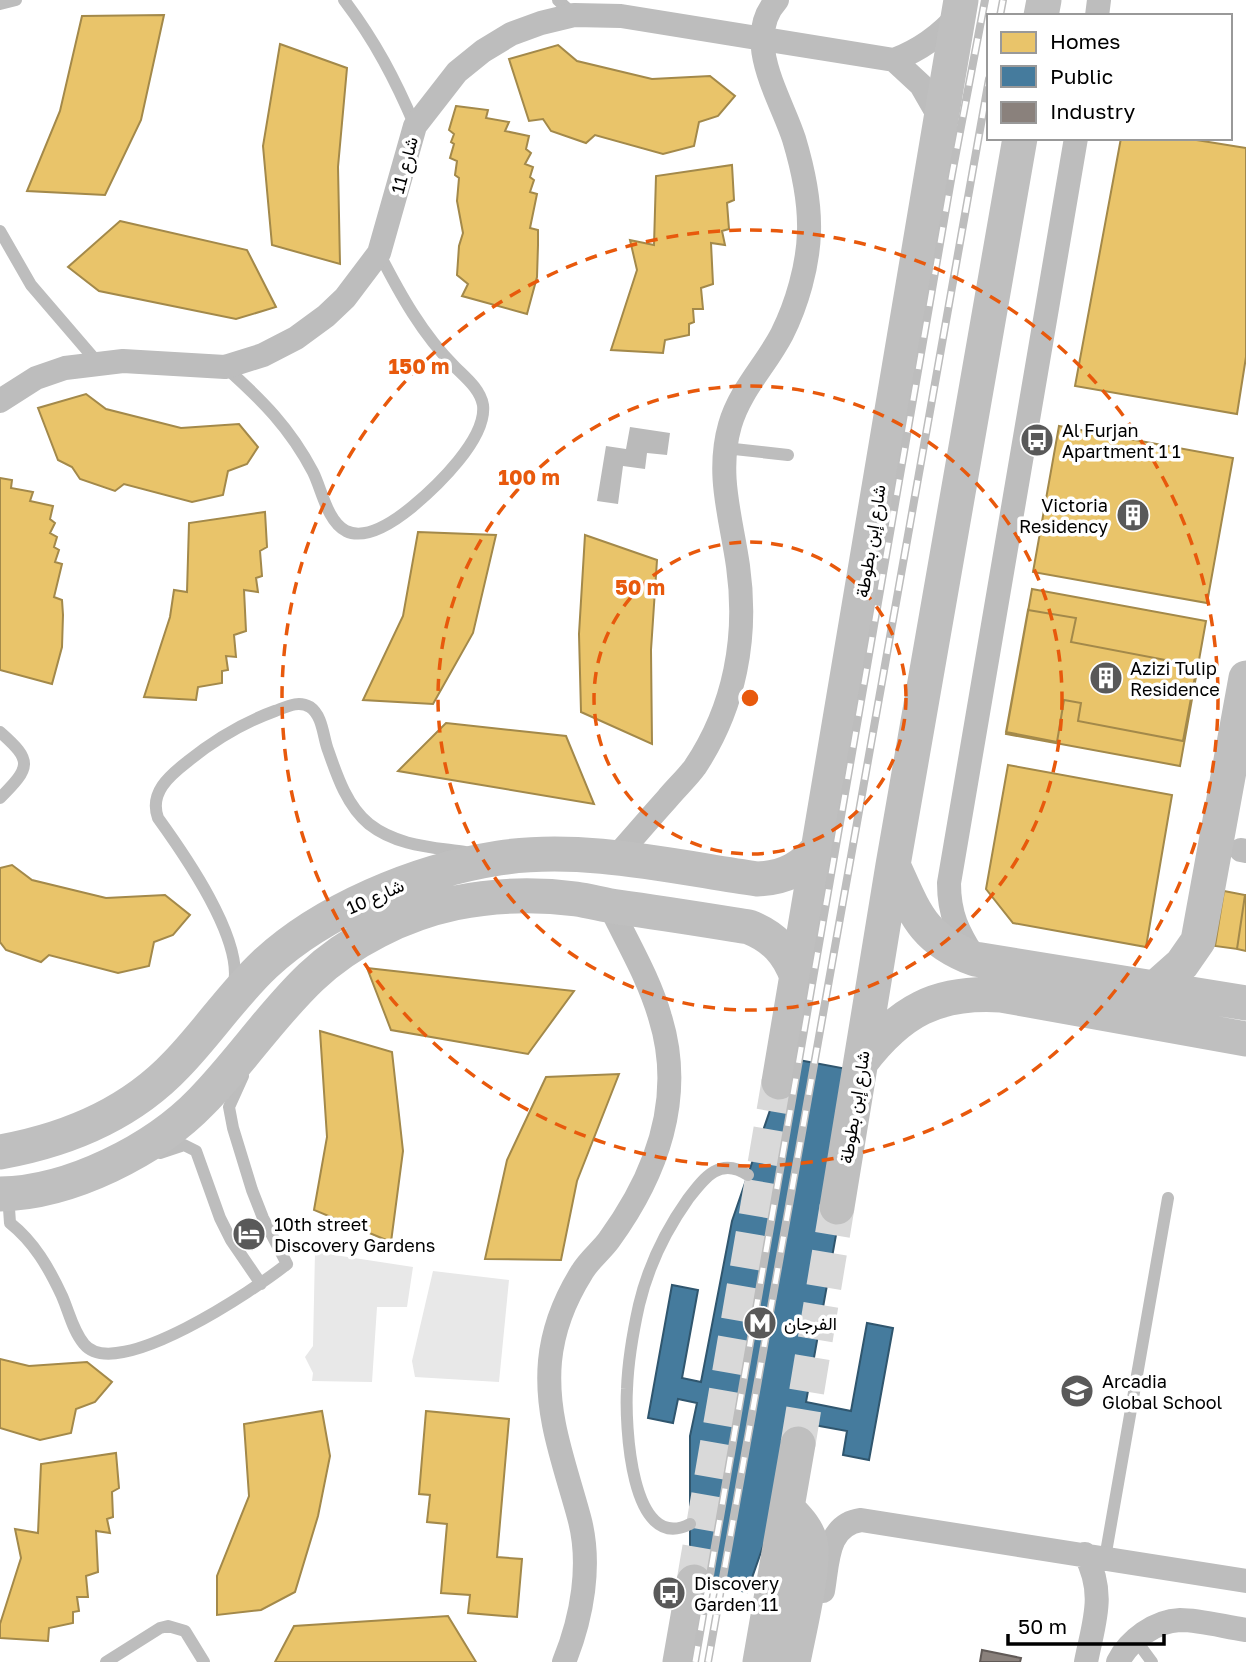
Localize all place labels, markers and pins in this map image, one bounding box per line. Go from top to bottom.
place label: Al Furjan Apartment 1 1 [1062,419,1181,462]
bus stop icon: Al Furjan Apartment 1 1 [1018,421,1056,459]
place label: Victoria Residency [1019,494,1108,537]
building icon: Victoria Residency [1114,496,1152,534]
place label: Azizi Tulip Residence [1130,657,1220,700]
building icon: Azizi Tulip Residence [1087,659,1125,697]
centre of rings [738,686,762,710]
place label: 10th street Discovery Gardens [274,1213,435,1256]
hotel icon: 10th street Discovery Gardens [230,1215,268,1253]
metro station icon: الفرجان [741,1304,779,1342]
place label: الفرجان [784,1312,837,1335]
place label: Arcadia Global School [1102,1370,1223,1413]
school or university icon: Arcadia Global School [1058,1372,1096,1410]
place label: Discovery Garden 11 [694,1572,779,1615]
bus stop icon: Discovery Garden 11 [650,1574,688,1612]

